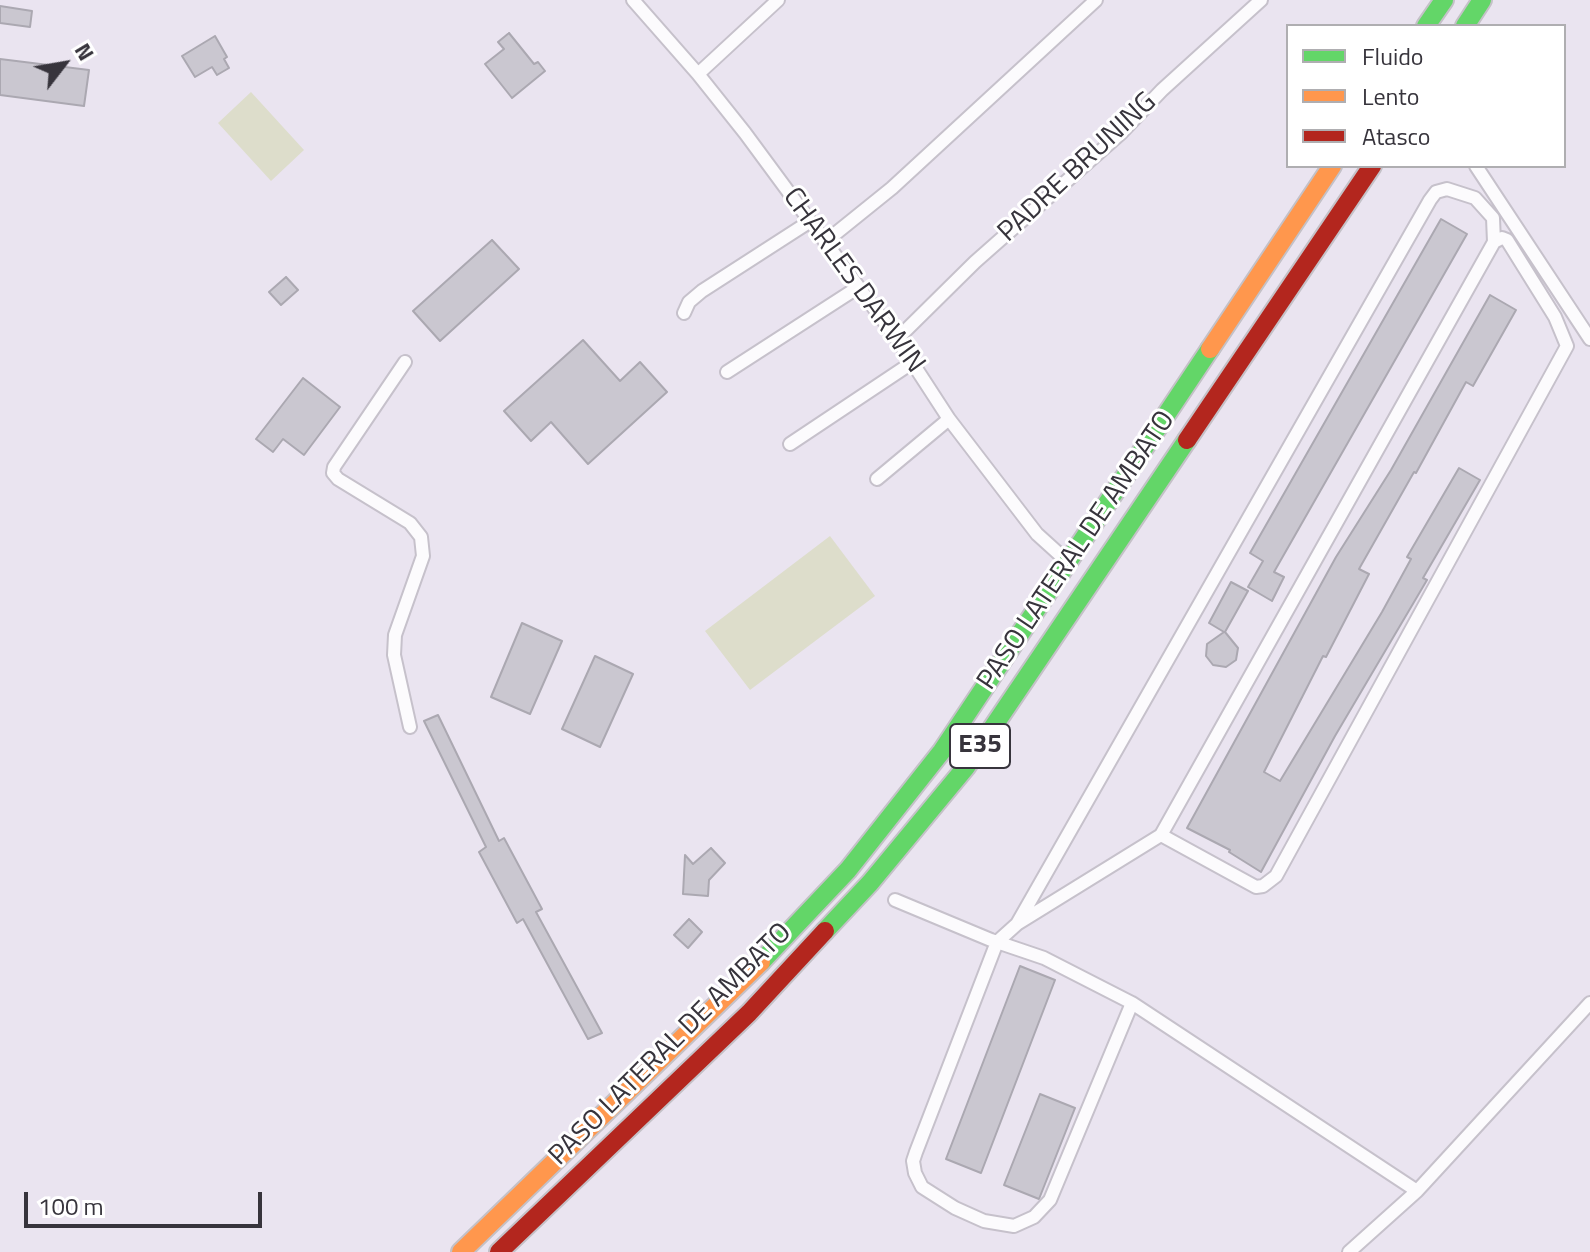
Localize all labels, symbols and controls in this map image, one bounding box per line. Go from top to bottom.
north arrow [24,24,104,104]
legend [1286,24,1566,168]
text: N [66,36,103,67]
text: Fluido [1362,38,1424,74]
text: Lento [1362,78,1419,114]
street label: PADRE BRUNING [992,86,1164,250]
text: Atasco [1362,118,1431,154]
street label: CHARLES DARWIN [775,182,931,380]
street label: PASO LATERAL DE AMBATO [971,405,1183,697]
road number: E35 [950,724,1010,768]
street label: PASO LATERAL DE AMBATO [543,917,799,1173]
scale bar [28,1176,266,1226]
text: 100 m [38,1188,104,1224]

